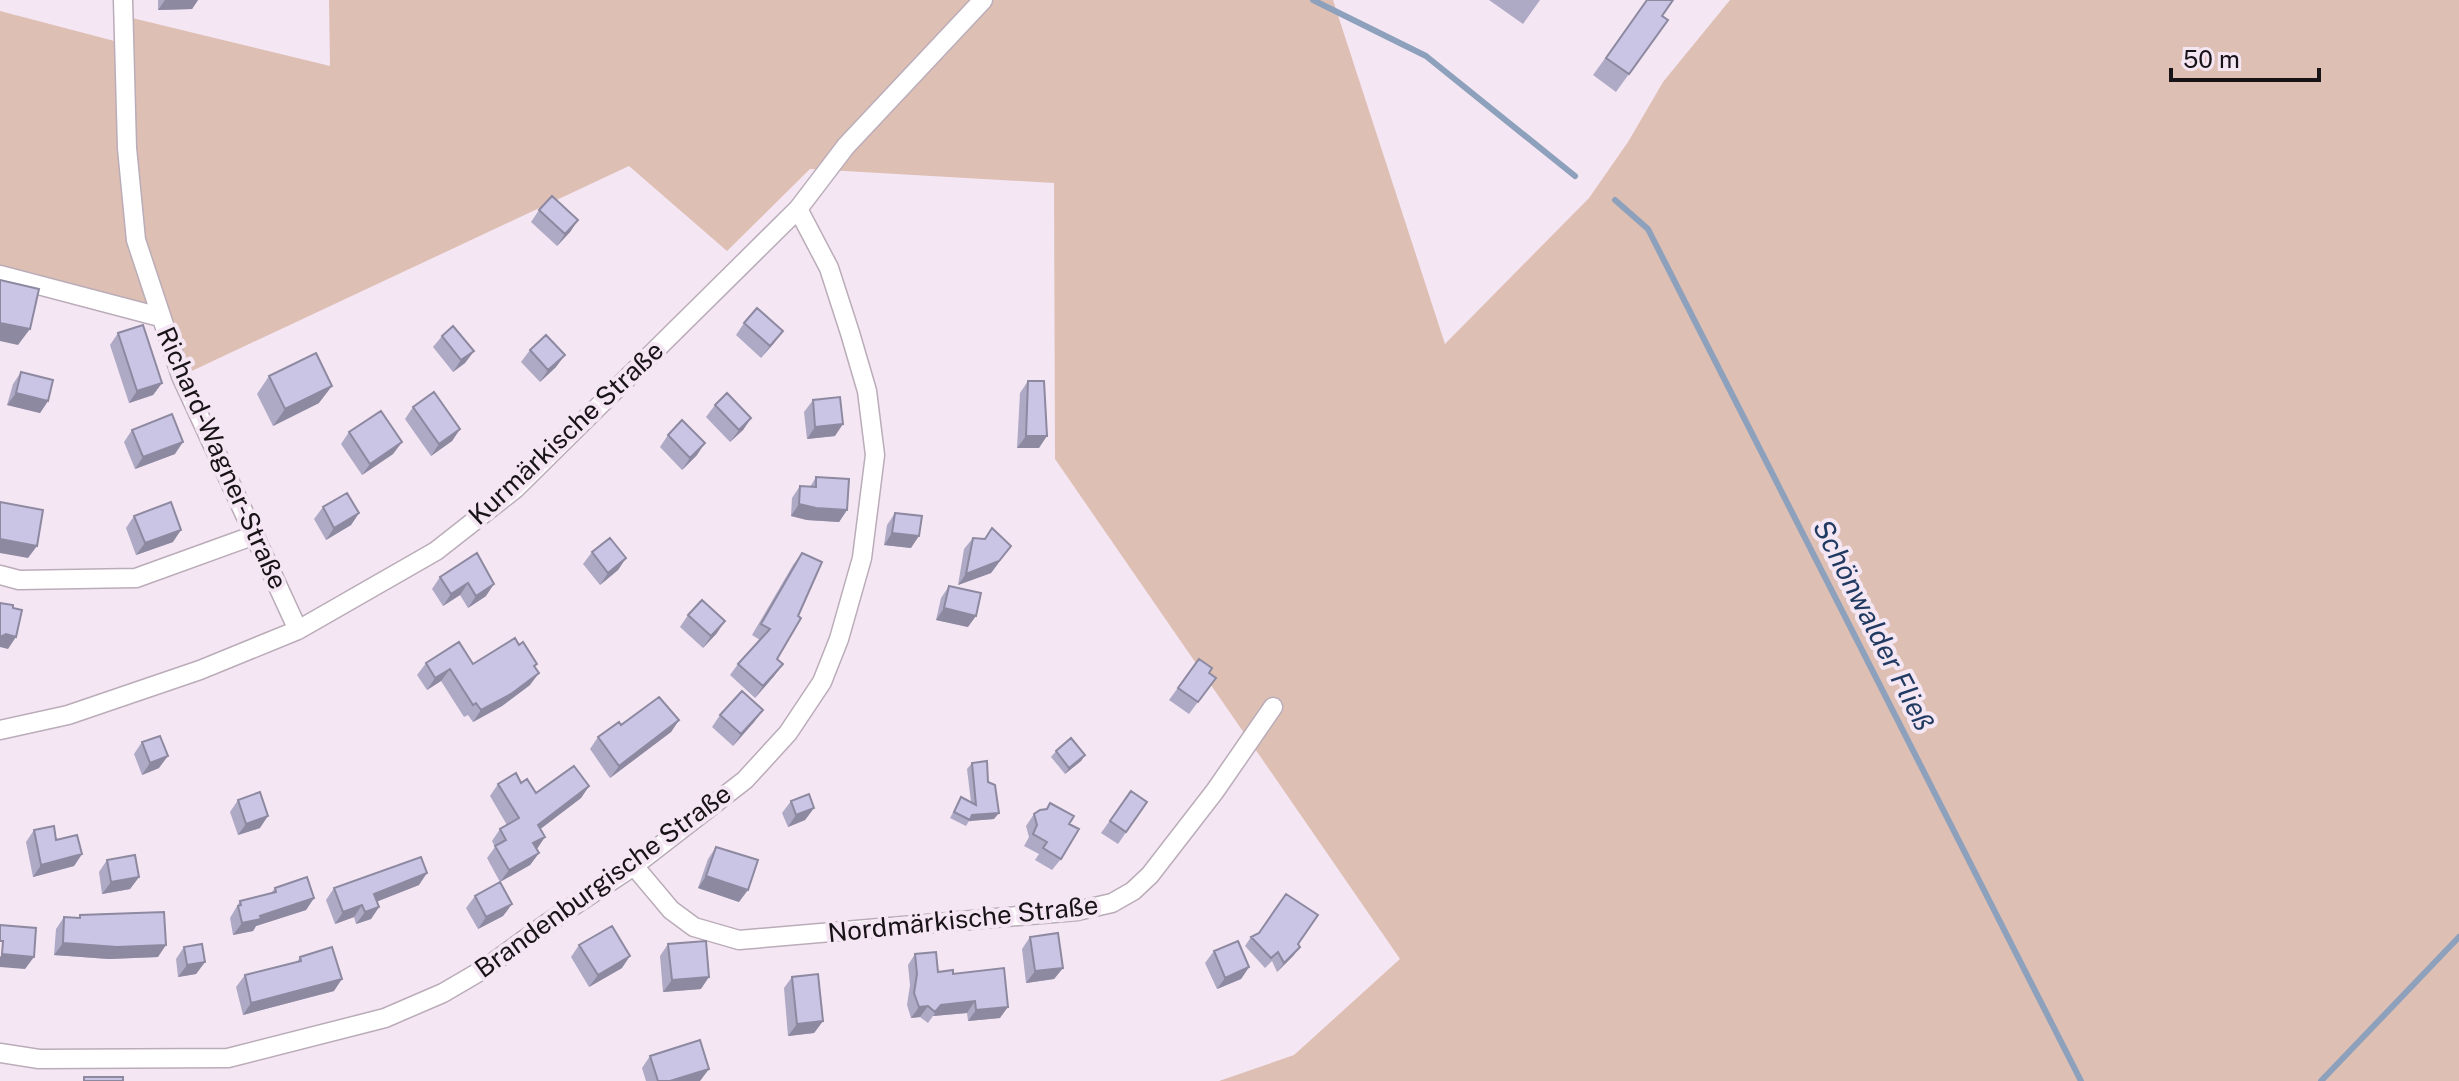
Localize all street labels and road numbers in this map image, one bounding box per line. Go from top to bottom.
street label: Richard-Wagner-Straße [151,322,294,594]
street label: Kurmärkische Straße [462,335,669,531]
street label: Brandenburgische Straße [469,777,737,984]
street label: Nordmärkische Straße [826,889,1100,948]

